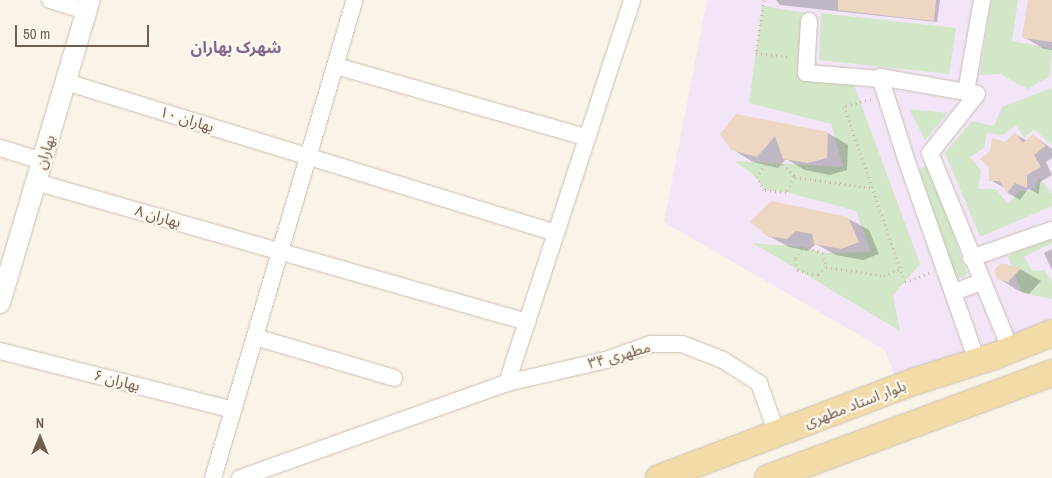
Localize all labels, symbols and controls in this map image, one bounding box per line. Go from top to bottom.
scale bar [18,15,151,47]
text: 50 m [23,23,50,44]
district label: شهرک بهاران [191,37,281,57]
street label: بهاران ۱۰ [158,102,216,136]
street label: بهاران [31,133,59,171]
street label: بهاران ۸ [133,201,183,231]
street label: مطهری ۳۴ [586,338,652,372]
street label: بهاران ۶ [92,366,142,394]
street label: بلوار استاد مطهری [802,376,908,432]
north arrow [15,413,65,463]
text: N [36,414,44,432]

